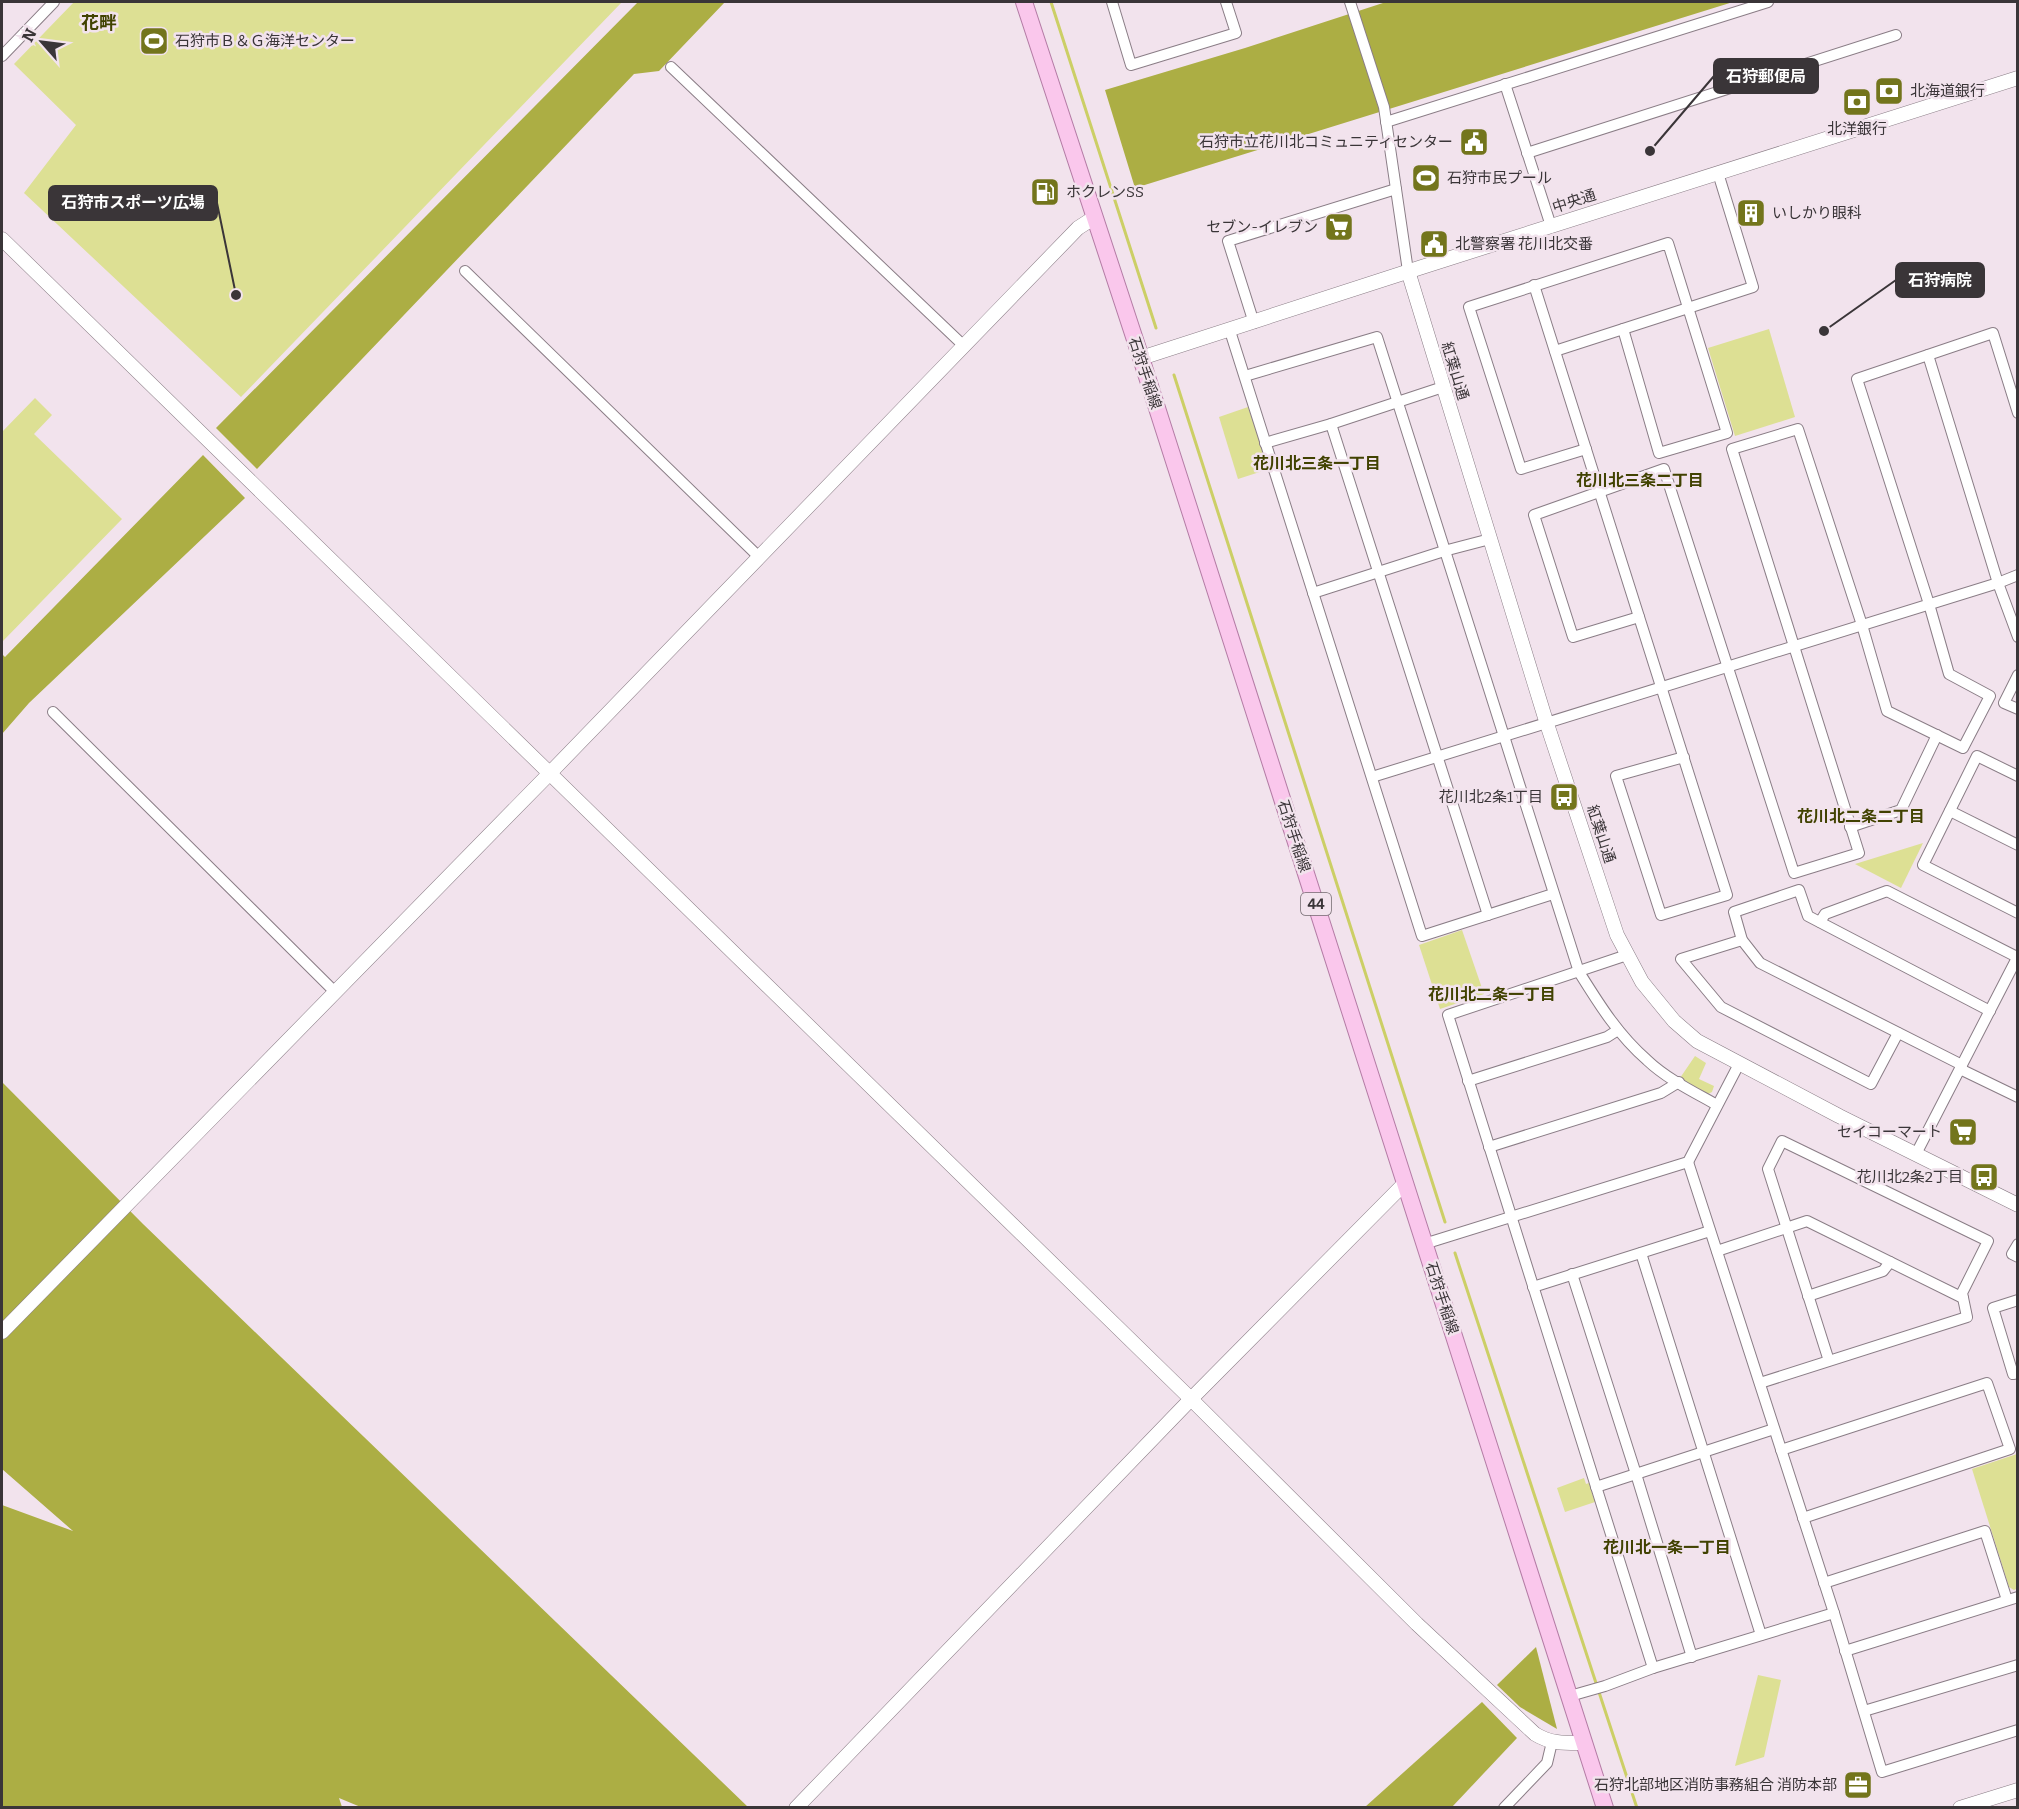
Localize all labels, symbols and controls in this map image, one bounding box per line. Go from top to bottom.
north arrow [12,12,72,72]
district label: 花畔 [81,12,117,34]
text: N [18,25,40,45]
sports icon: 石狩市Ｂ＆Ｇ海洋センター [138,25,170,57]
place label: 石狩市Ｂ＆Ｇ海洋センター [175,32,355,50]
callout: 石狩郵便局 [1714,59,1818,93]
text: 石狩郵便局 [1726,67,1806,86]
bank icon: 北海道銀行 [1873,75,1905,107]
place label: 北海道銀行 [1910,82,1985,100]
bank icon: 北洋銀行 [1841,86,1873,118]
place label: 北洋銀行 [1827,120,1887,138]
public building icon: 石狩市立花川北コミュニティセンター [1458,126,1490,158]
place label: 石狩市立花川北コミュニティセンター [1199,133,1453,151]
sports icon: 石狩市民プール [1410,162,1442,194]
place label: 石狩市民プール [1447,169,1552,187]
fuel station icon: ホクレンSS [1029,176,1061,208]
place label: ホクレンSS [1066,183,1144,201]
street label: 中央通 [1550,185,1598,217]
callout: 石狩市スポーツ広場 [49,186,217,220]
text: 石狩市スポーツ広場 [61,193,205,212]
building icon: いしかり眼科 [1735,197,1767,229]
place label: いしかり眼科 [1772,204,1862,222]
supermarket icon: セブン-イレブン [1323,211,1355,243]
place label: セブン-イレブン [1206,218,1318,236]
public building icon: 北警察署 花川北交番 [1418,228,1450,260]
place label: 北警察署 花川北交番 [1455,235,1593,253]
callout: 石狩病院 [1896,263,1984,297]
text: 石狩病院 [1908,271,1972,290]
street label: 石狩手稲線 [1125,335,1165,411]
street label: 紅葉山通 [1438,340,1472,402]
district label: 花川北三条一丁目 [1253,454,1381,473]
district label: 花川北三条二丁目 [1576,471,1704,490]
bus stop icon: 花川北2条1丁目 [1548,781,1580,813]
place label: 花川北2条1丁目 [1439,788,1543,806]
street label: 石狩手稲線 [1274,798,1314,874]
street label: 紅葉山通 [1583,803,1619,865]
district label: 花川北二条二丁目 [1797,807,1925,826]
road number: 44 [1301,893,1331,915]
district label: 花川北二条一丁目 [1428,985,1556,1004]
supermarket icon: セイコーマート [1947,1116,1979,1148]
place label: セイコーマート [1837,1123,1942,1141]
bus stop icon: 花川北2条2丁目 [1968,1161,2000,1193]
place label: 花川北2条2丁目 [1857,1168,1963,1186]
street label: 石狩手稲線 [1422,1260,1462,1336]
district label: 花川北一条一丁目 [1603,1538,1731,1557]
office icon: 石狩北部地区消防事務組合 消防本部 [1842,1769,1874,1801]
place label: 石狩北部地区消防事務組合 消防本部 [1594,1776,1837,1794]

